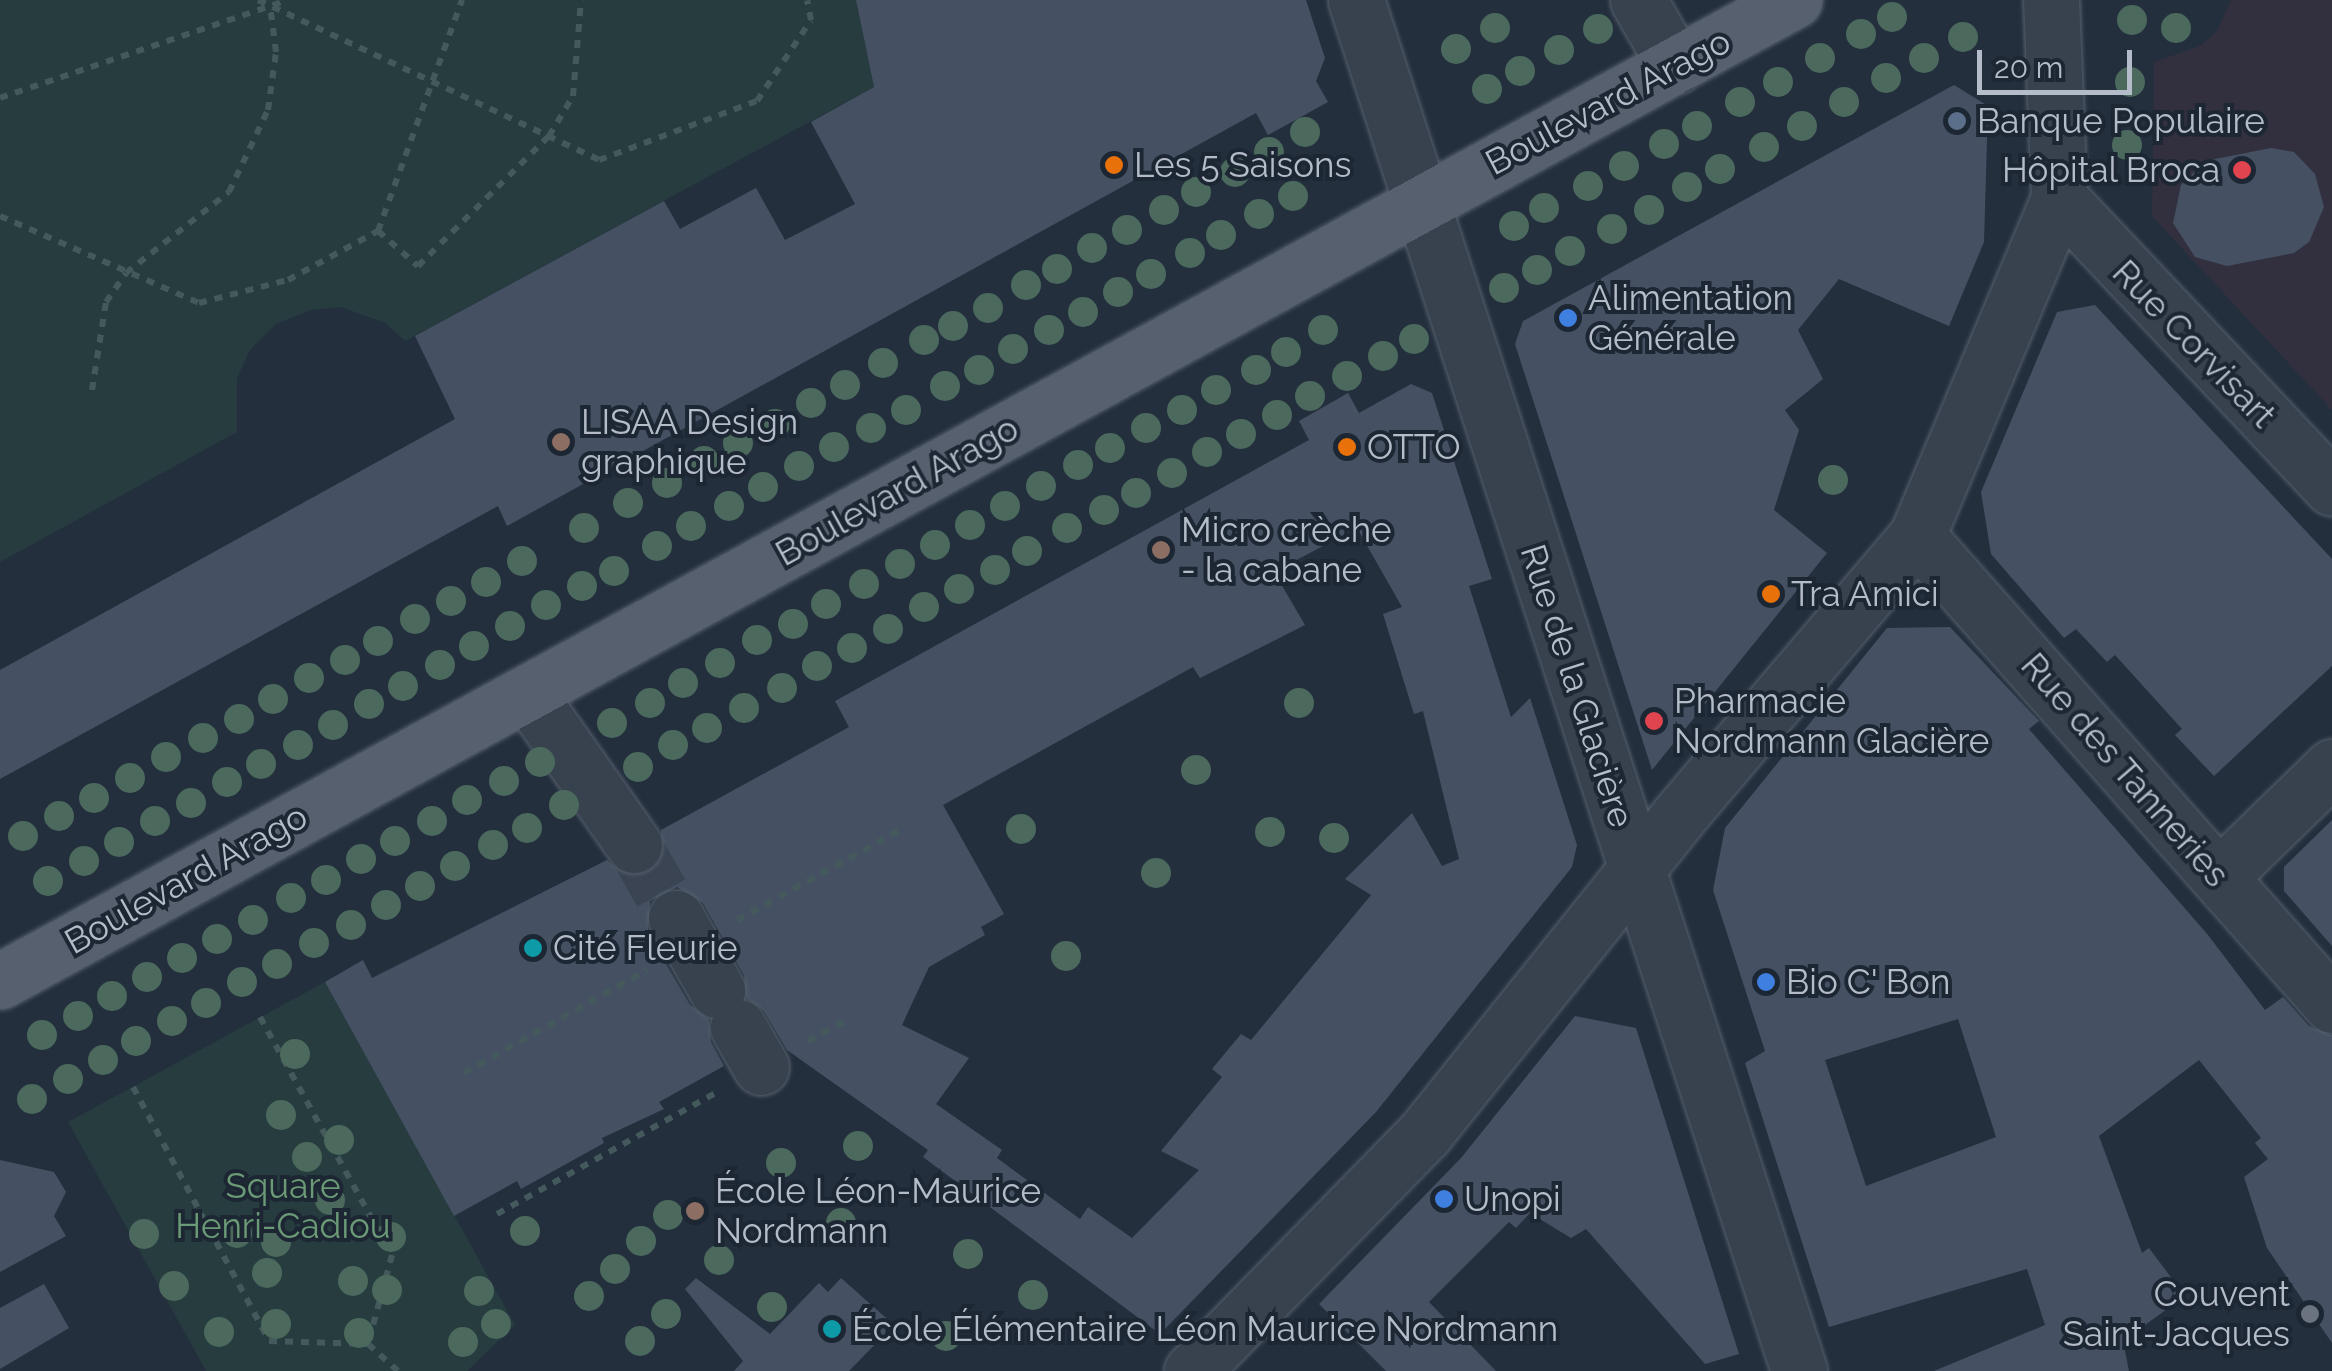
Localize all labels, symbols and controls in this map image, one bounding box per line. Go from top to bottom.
street label: Boulevard Arago [1478,20,1738,184]
scale bar [1982,30,2137,92]
text: 20 m [1994,50,2063,85]
place label: Banque Populaire [1977,100,2265,142]
marker: Banque Populaire [1946,110,1968,132]
place label: Les 5 Saisons [1134,144,1351,186]
place label: Hôpital Broca [2001,149,2220,191]
marker: Les 5 Saisons [1103,154,1125,176]
marker: Hôpital Broca [2229,157,2255,183]
street label: Rue Corvisart [2104,252,2284,436]
place label: Alimentation Générale [1588,277,1793,359]
marker: Alimentation Générale [1557,307,1579,329]
place label: LISAA Design graphique [581,401,799,483]
street label: Boulevard Arago [768,407,1026,575]
place label: OTTO [1367,426,1461,468]
marker: LISAA Design graphique [550,431,572,453]
marker: OTTO [1336,436,1358,458]
place label: Micro crèche - la cabane [1181,509,1392,591]
marker: Micro crèche - la cabane [1150,539,1172,561]
street label: Rue de la Glacière [1511,539,1643,833]
place label: Tra Amici [1791,573,1940,615]
marker: Tra Amici [1760,583,1782,605]
street label: Rue des Tanneries [2012,644,2238,896]
place label: Pharmacie Nordmann Glacière [1674,680,1989,762]
marker: Pharmacie Nordmann Glacière [1643,710,1665,732]
street label: Boulevard Arago [57,795,315,963]
place label: Cité Fleurie [553,927,737,969]
marker: Cité Fleurie [522,937,544,959]
place label: Bio C' Bon [1786,961,1951,1003]
marker: Bio C' Bon [1755,971,1777,993]
park label: Square Henri-Cadiou [175,1165,391,1247]
place label: École Léon-Maurice Nordmann [715,1170,1041,1252]
place label: Unopi [1464,1178,1561,1220]
marker: Unopi [1433,1188,1455,1210]
marker: École Léon-Maurice Nordmann [684,1200,706,1222]
place label: Couvent Saint-Jacques [2063,1273,2290,1355]
marker: Couvent Saint-Jacques [2299,1303,2321,1325]
place label: École Élémentaire Léon Maurice Nordmann [852,1308,1558,1350]
marker: École Élémentaire Léon Maurice Nordmann [821,1318,843,1340]

